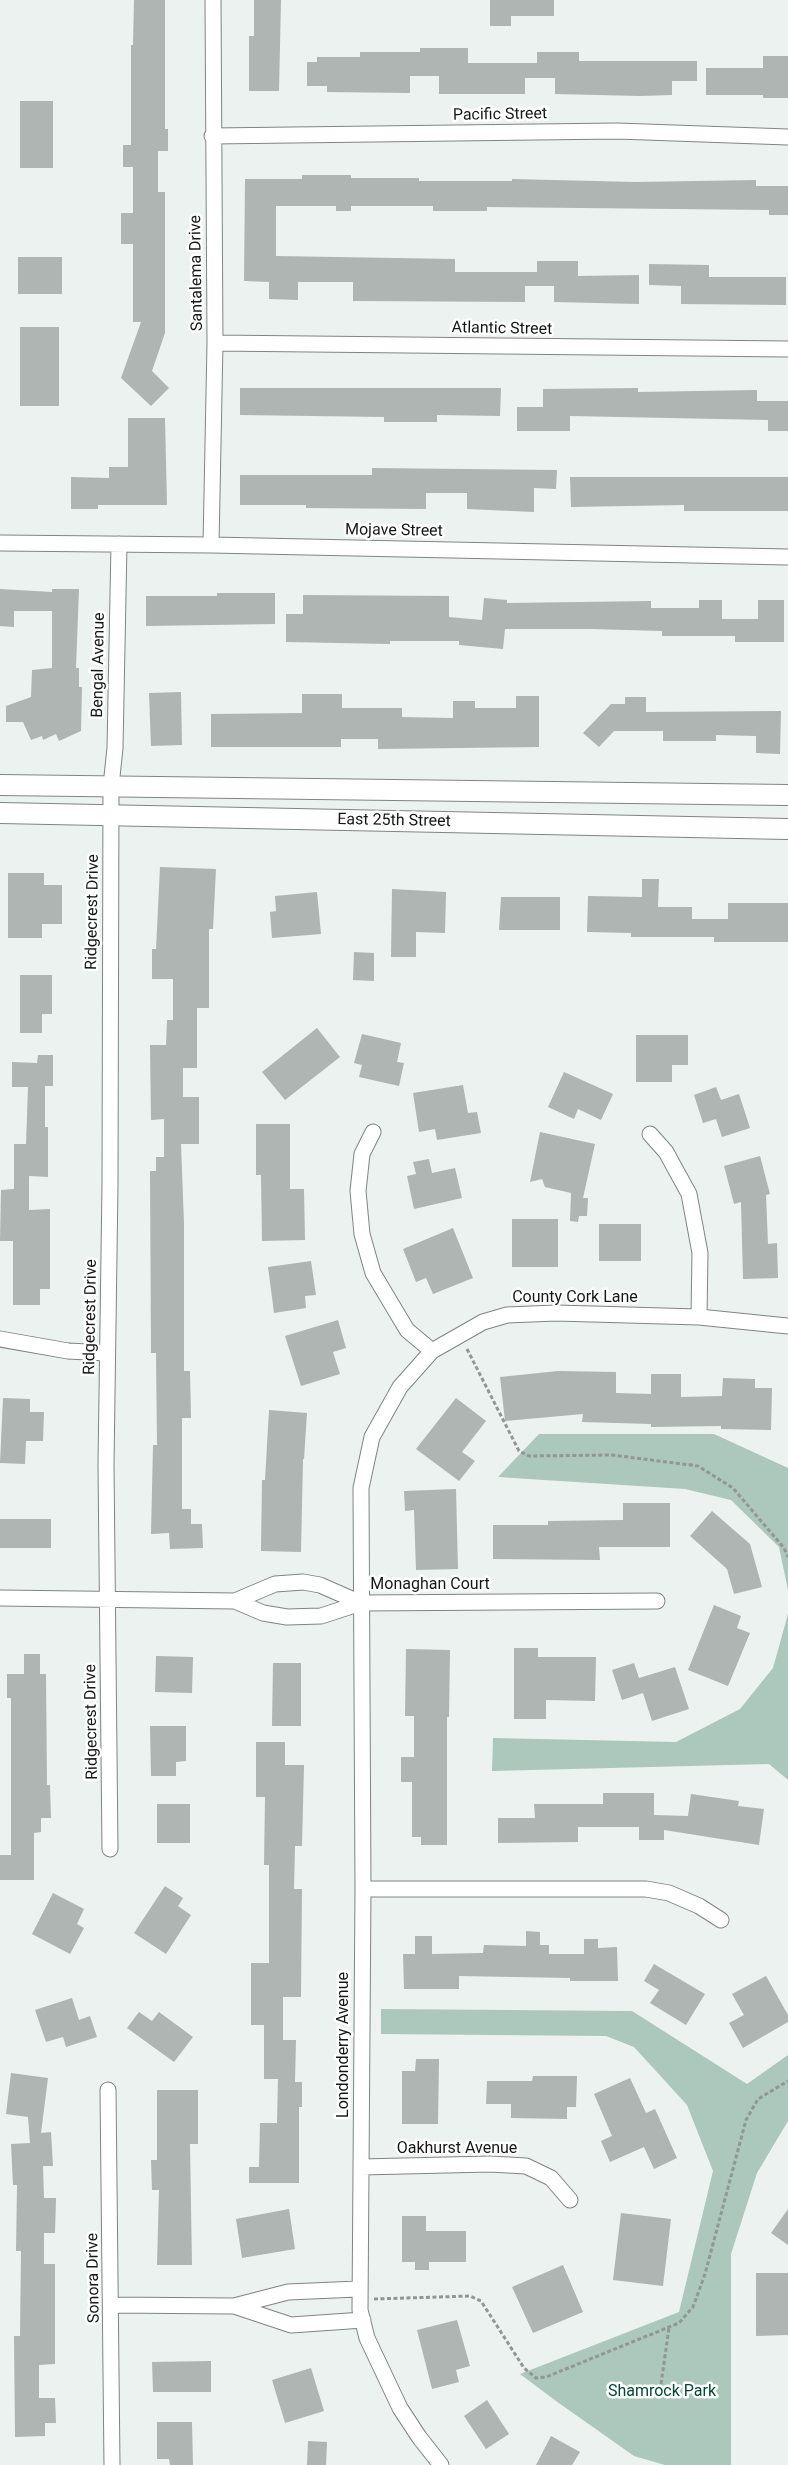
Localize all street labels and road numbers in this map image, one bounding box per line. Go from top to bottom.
street label: Pacific Street [453,105,547,125]
street label: Santalema Drive [186,215,208,331]
street label: Atlantic Street [452,319,552,339]
street label: Mojave Street [345,521,443,541]
street label: Bengal Avenue [88,612,110,718]
street label: East 25th Street [337,810,451,832]
street label: Ridgecrest Drive [82,854,104,970]
street label: Ridgecrest Drive [80,1259,102,1375]
street label: County Cork Lane [512,1288,638,1308]
street label: Monaghan Court [370,1575,490,1595]
street label: Ridgecrest Drive [81,1664,103,1780]
street label: Londonderry Avenue [334,1972,354,2118]
street label: Oakhurst Avenue [397,2139,517,2159]
street label: Sonora Drive [84,2233,104,2323]

